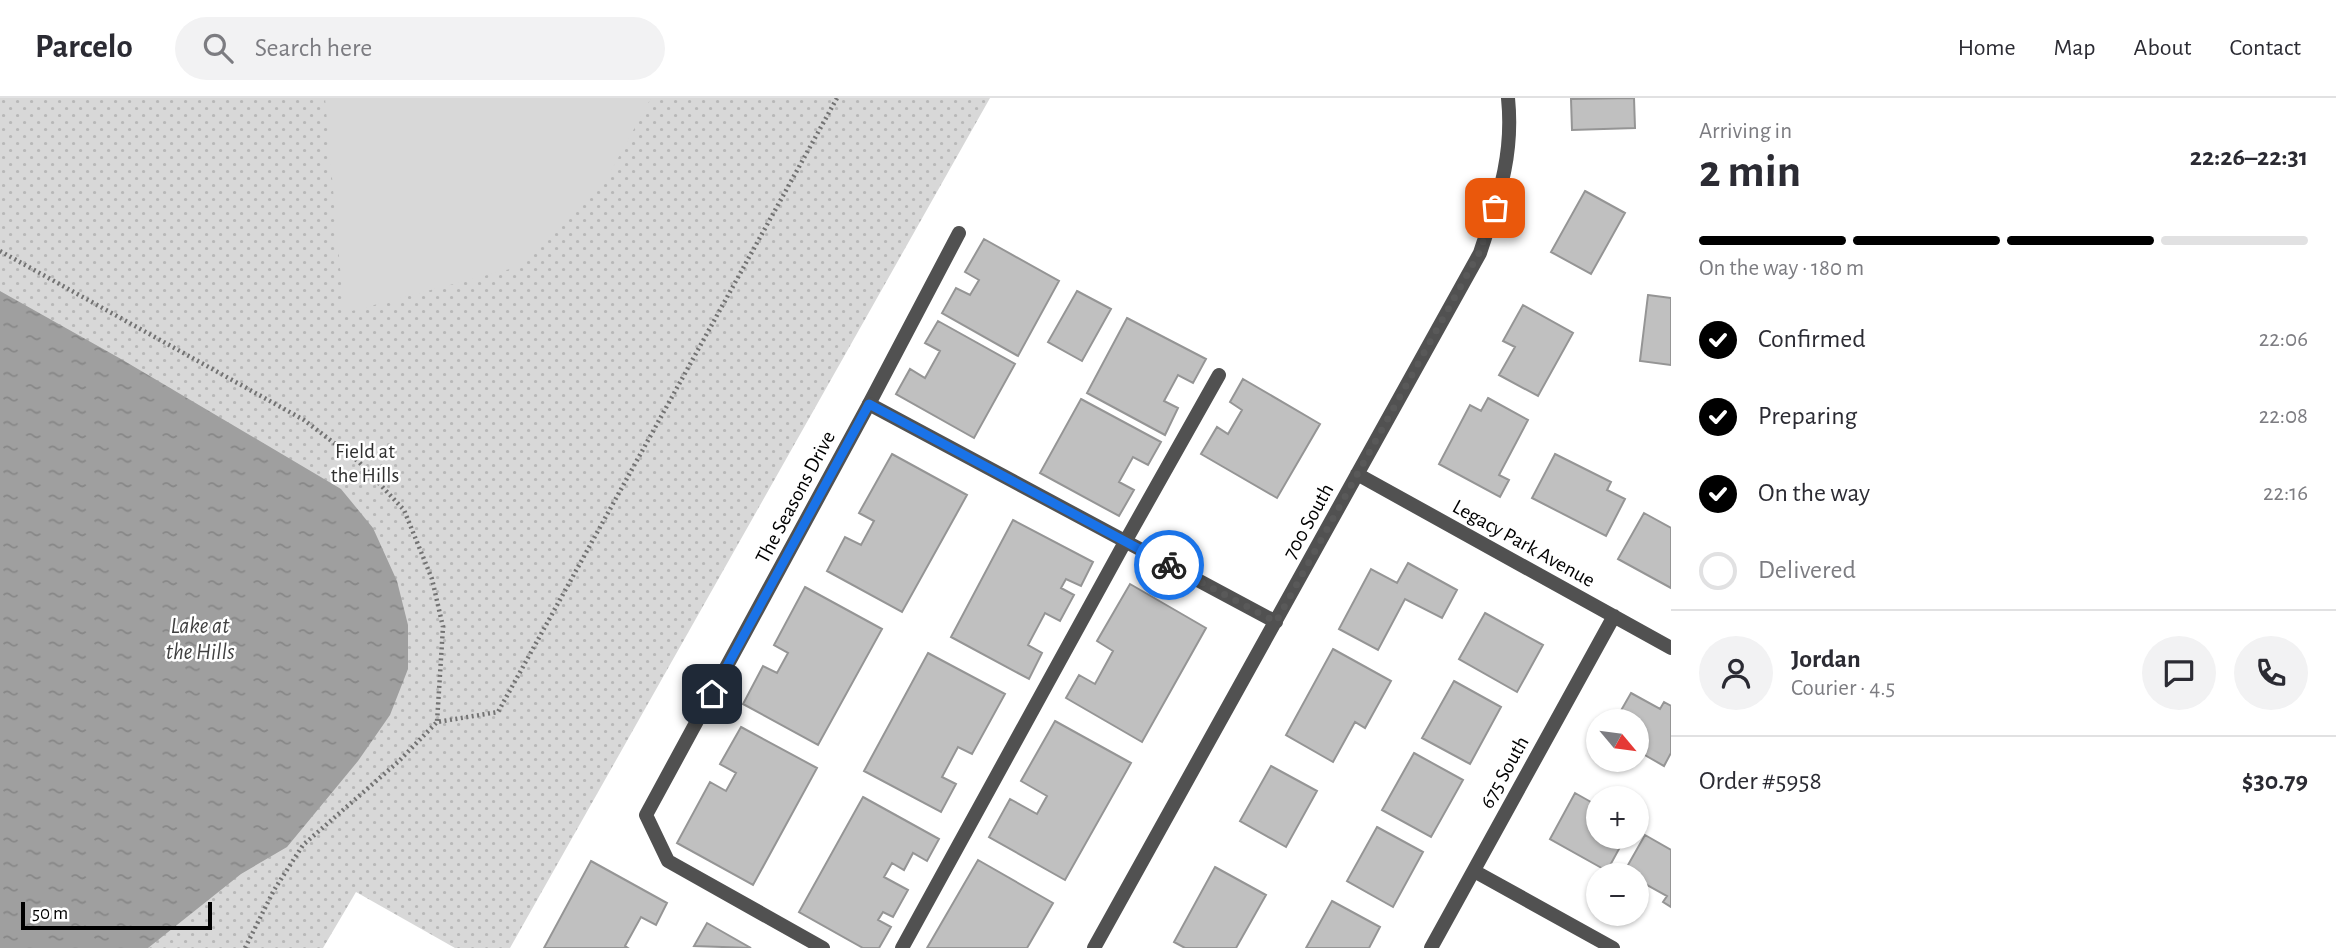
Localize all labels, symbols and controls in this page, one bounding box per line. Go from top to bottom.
search box [175,17,665,80]
icon: search [199,29,237,67]
text: Parcelo [35,31,133,64]
text: Search here [255,35,372,61]
text: Home [1958,36,2016,60]
text: Map [2054,36,2096,60]
text: About [2134,36,2191,60]
text: Contact [2229,36,2301,60]
text: Arriving in [1699,120,1792,143]
text: 22:26–22:31 [2190,144,2308,170]
text: 2 min [1699,149,1801,195]
pin [1465,178,1525,238]
icon: bag [1476,189,1514,227]
text: On the way · 180 m [1699,257,1864,280]
icon: check [1699,321,1737,359]
text: Confirmed [1758,326,1866,352]
text: 22:06 [2259,328,2308,351]
icon: check [1699,398,1737,436]
text: Preparing [1758,403,1857,429]
text: 22:08 [2259,405,2308,428]
street label: The Seasons Drive [752,428,839,567]
park label: Field at the Hills [331,441,399,486]
icon: check [1699,475,1737,513]
street label: 700 South [1279,480,1338,562]
text: On the way [1758,480,1870,506]
text: 22:16 [2263,482,2308,505]
street label: Legacy Park Avenue [1449,496,1598,591]
courier [1134,530,1204,600]
icon: bike [1150,546,1188,584]
text: Delivered [1758,557,1856,583]
water label: Lake at the Hills [165,615,235,664]
button: person [1699,636,1773,710]
button: chat [2142,636,2216,710]
button: phone [2234,636,2308,710]
text: Jordan [1791,646,1861,672]
pin [682,664,742,724]
icon: home [693,675,731,713]
text: Courier · 4.5 [1791,677,1895,700]
north arrow [1586,709,1648,772]
map controls [1586,709,1649,926]
street label: 675 South [1476,733,1533,812]
text: Order #5958 [1699,768,1822,794]
text: $30.79 [2242,768,2308,794]
button: + [1586,786,1649,849]
button: − [1586,863,1649,926]
scale bar [21,899,212,931]
text: 50 m [32,904,68,923]

